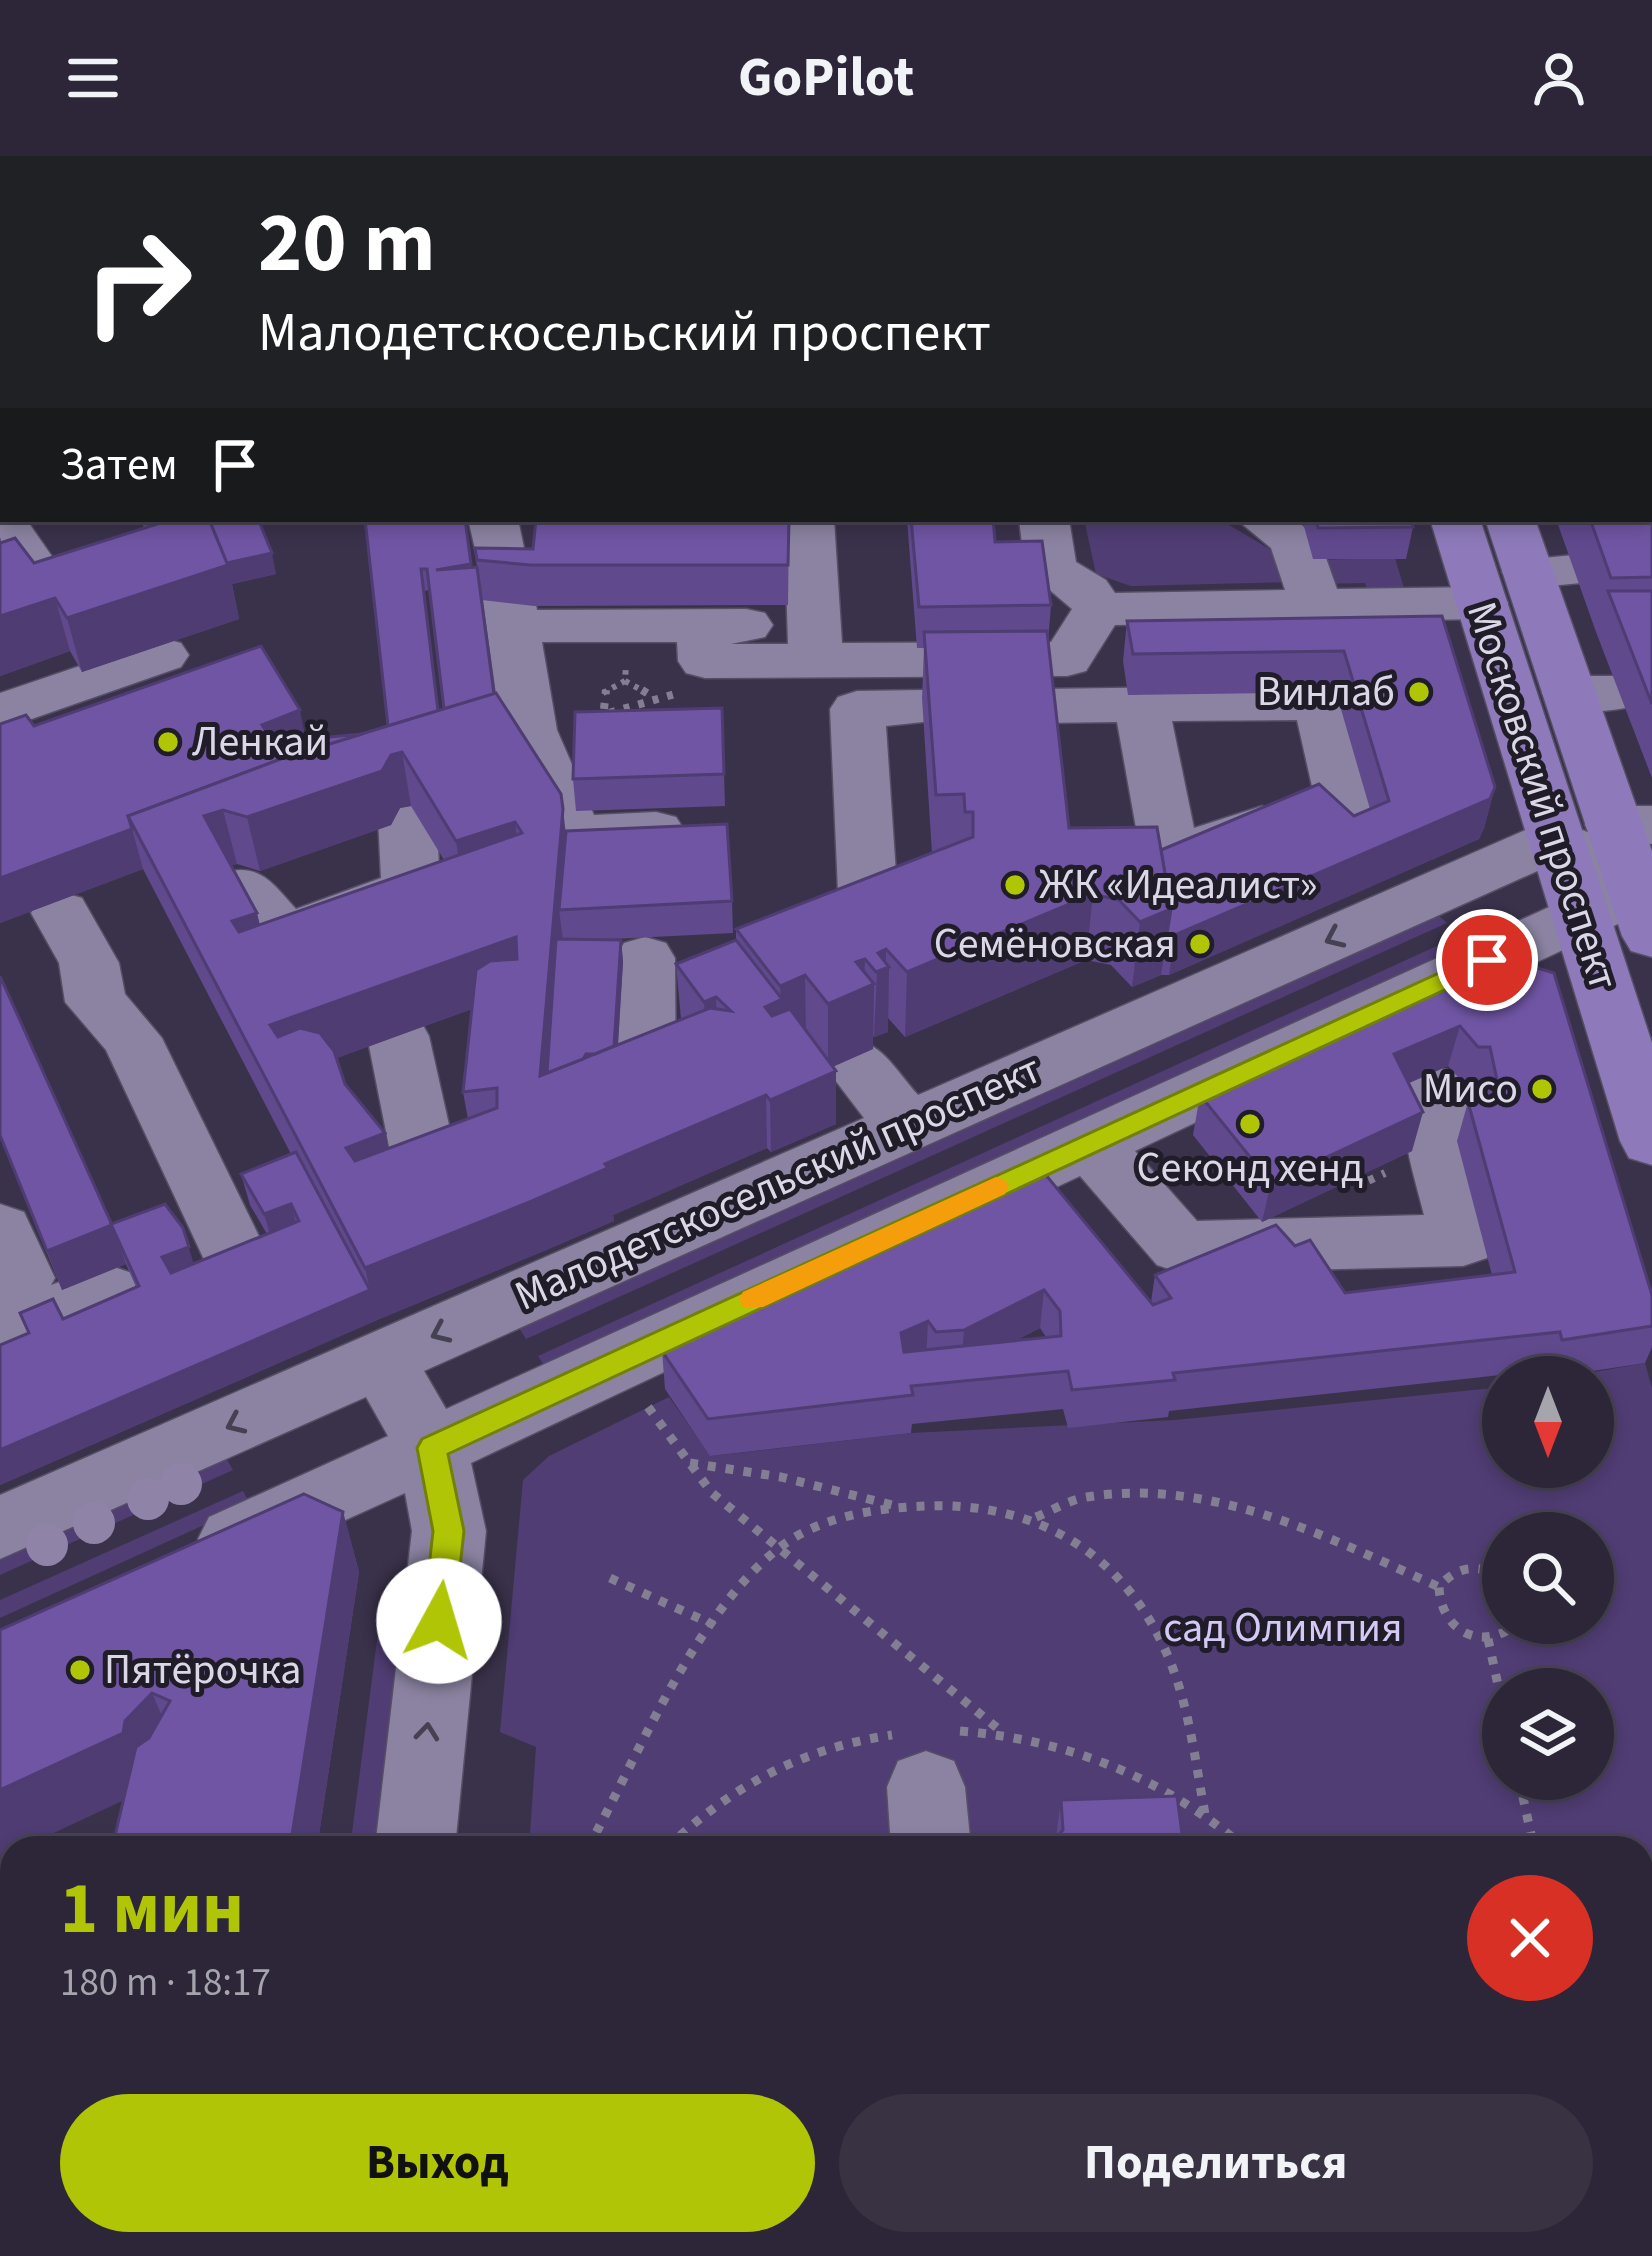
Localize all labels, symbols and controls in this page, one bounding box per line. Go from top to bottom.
text: GoPilot [738,40,914,117]
icon: menu [60,45,126,111]
icon: person [1526,45,1592,111]
text: 20 m [258,184,436,304]
icon: right [60,204,216,360]
text: Малодетскосельский проспект [258,295,991,372]
icon: arrive [202,432,268,498]
text: Затем [60,433,178,497]
street label: Московский проспект [1451,594,1633,998]
place label: Винлаб [1257,662,1395,722]
marker: Винлаб [1406,679,1432,705]
place label: Ленкай [192,712,328,772]
marker: Ленкай [155,729,181,755]
place label: ЖК «Идеалист» [1039,855,1318,915]
marker: ЖК «Идеалист» [1002,872,1028,898]
pin [1436,909,1538,1011]
place label: Семёновская [934,914,1176,974]
one-way arrow [1325,923,1347,947]
icon: arrive [1454,927,1520,993]
marker: Семёновская [1187,931,1213,957]
street label: Малодетскосельский проспект [505,1040,1051,1326]
place label: Мисо [1423,1059,1518,1119]
marker: Мисо [1529,1076,1555,1102]
marker: Секонд хенд [1237,1111,1263,1137]
place label: Секонд хенд [1137,1138,1363,1198]
one-way arrow [431,1318,452,1342]
north arrow [1482,1356,1614,1488]
map controls [1482,1356,1614,1800]
one-way arrow [226,1409,247,1433]
button: search [1482,1512,1614,1644]
position arrow [376,1558,502,1684]
park label: сад Олимпия [1163,1598,1403,1658]
place label: Пятёрочка [104,1640,301,1700]
marker: Пятёрочка [67,1657,93,1683]
button: layers [1482,1668,1614,1800]
one-way arrow [414,1722,439,1741]
text: 1 мин [60,1858,244,1961]
button: close [1467,1875,1593,2001]
text: 180 m · 18:17 [60,1955,271,2011]
button: Выход [60,2094,815,2232]
button: Поделиться [839,2094,1593,2232]

